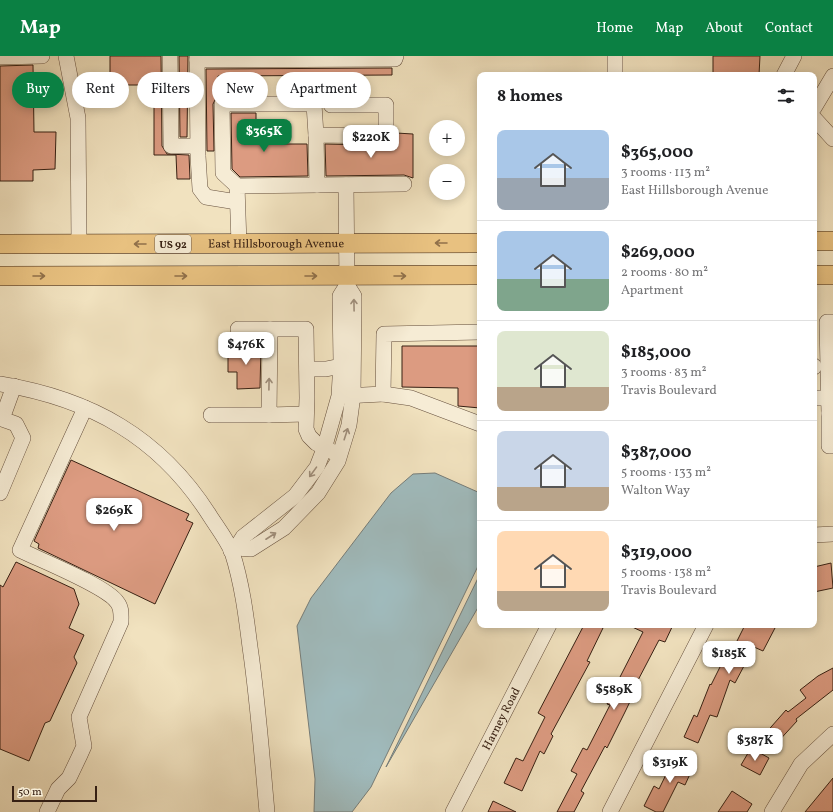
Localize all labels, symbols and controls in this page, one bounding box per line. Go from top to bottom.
text: Map [20,15,61,41]
text: Home [596,19,633,38]
text: Map [655,19,683,38]
text: About [705,19,743,38]
text: Contact [765,19,813,38]
chip: Buy [12,72,64,108]
chip: Rent [72,72,129,108]
chip: Filters [137,72,204,108]
chip: New [212,72,268,108]
chip: Apartment [276,72,371,108]
text: 8 homes [497,85,563,108]
icon: filters [775,85,797,107]
pin: $365K [236,119,292,153]
map controls [429,120,465,200]
button: + [429,120,465,156]
text: $365K [246,123,282,141]
pin: $220K [343,125,399,159]
text: $220K [352,129,390,147]
text: $365,000 [621,141,693,164]
icon: home [529,146,577,194]
button: − [429,164,465,200]
text: 3 rooms · 113 m² [621,164,710,182]
text: East Hillsborough Avenue [621,182,768,200]
road number: US 92 [155,235,191,253]
street label: East Hillsborough Avenue [208,236,344,253]
one-way arrow [435,239,448,247]
one-way arrow [134,240,147,248]
text: $269,000 [621,241,695,264]
icon: home [529,247,577,295]
text: 2 rooms · 80 m² [621,264,708,282]
one-way arrow [32,272,45,280]
one-way arrow [174,272,187,280]
one-way arrow [304,272,317,280]
one-way arrow [393,272,406,279]
text: Apartment [621,282,684,300]
one-way arrow [350,299,358,312]
pin: $476K [218,332,274,366]
text: $476K [227,336,265,354]
text: $185,000 [621,341,691,364]
icon: home [529,347,577,395]
text: 3 rooms · 83 m² [621,364,707,382]
one-way arrow [265,378,273,391]
text: Travis Boulevard [621,382,717,400]
one-way arrow [343,428,350,441]
text: $387,000 [621,441,692,464]
icon: home [529,447,577,495]
text: 5 rooms · 133 m² [621,464,711,482]
one-way arrow [309,466,317,477]
text: Walton Way [621,482,690,500]
pin: $269K [86,498,142,532]
text: $269K [95,502,133,520]
one-way arrow [265,532,277,540]
text: $319,000 [621,541,692,564]
icon: home [529,547,577,595]
text: 5 rooms · 138 m² [621,564,711,582]
text: Travis Boulevard [621,582,717,600]
pin: $185K [701,641,757,675]
text: $185K [712,645,746,663]
pin: $589K [586,677,642,711]
text: $589K [595,681,633,699]
street label: Harney Road [479,685,525,753]
pin: $387K [727,728,783,762]
text: $387K [737,732,773,750]
pin: $319K [642,750,698,784]
text: $319K [652,754,688,772]
scale bar [12,784,97,803]
text: 50 m [18,785,42,800]

